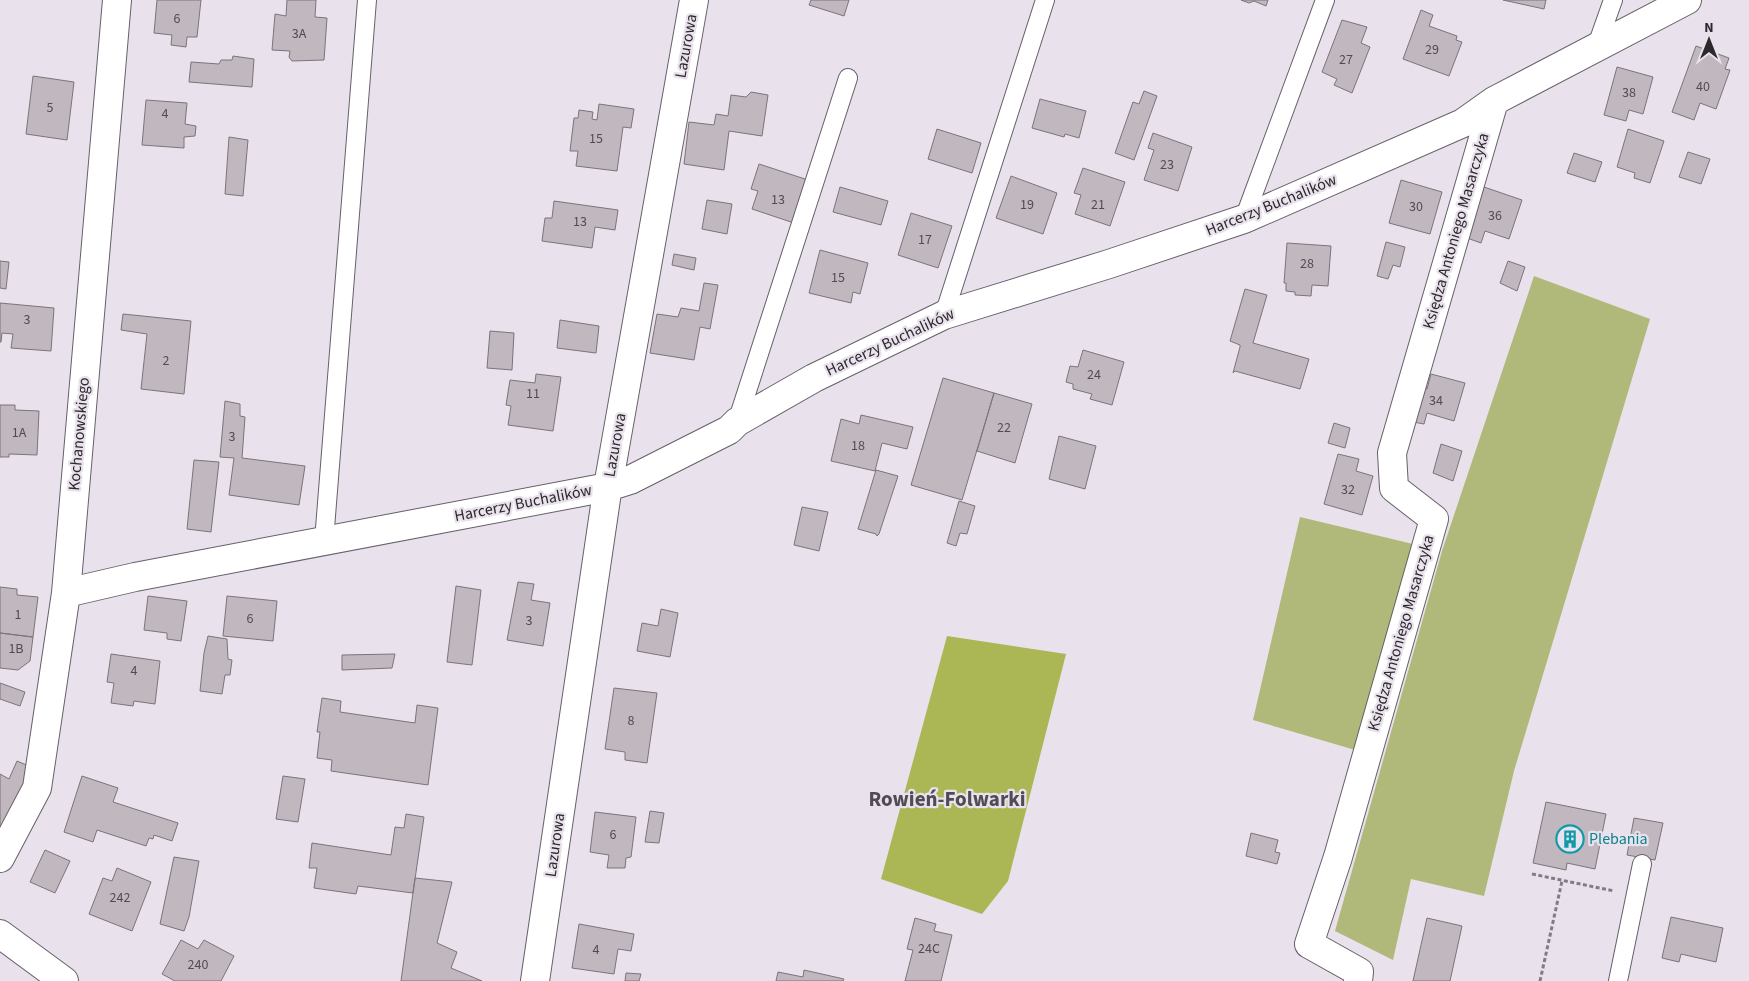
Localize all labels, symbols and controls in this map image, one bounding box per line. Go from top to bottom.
house number: 6 [174,9,181,29]
street label: Lazurowa [670,12,702,80]
north arrow [1684,15,1734,65]
text: N [1704,18,1714,38]
house number: 3A [292,24,307,44]
house number: 29 [1425,40,1439,60]
house number: 27 [1339,50,1353,70]
house number: 40 [1696,77,1710,97]
house number: 38 [1622,83,1636,103]
house number: 5 [47,98,54,118]
house number: 4 [162,104,169,124]
house number: 15 [589,129,603,149]
street label: Księdza Antoniego Masarczyka [1417,130,1495,332]
house number: 23 [1160,155,1174,175]
street label: Harcerzy Buchalików [1202,168,1340,241]
house number: 13 [771,190,785,210]
house number: 19 [1020,195,1034,215]
house number: 21 [1091,195,1105,215]
house number: 30 [1409,197,1423,217]
house number: 36 [1488,206,1502,226]
house number: 13 [573,212,587,232]
house number: 17 [918,230,932,250]
house number: 28 [1300,254,1314,274]
house number: 15 [831,268,845,288]
street label: Harcerzy Buchalików [822,302,958,381]
house number: 3 [24,310,31,330]
house number: 2 [163,351,170,371]
house number: 24 [1087,365,1101,385]
street label: Kochanowskiego [63,376,95,492]
house number: 11 [526,384,540,404]
house number: 34 [1429,391,1443,411]
street label: Lazurowa [599,411,631,479]
house number: 22 [997,418,1011,438]
house number: 1A [12,423,27,443]
house number: 3 [229,427,236,447]
house number: 18 [851,436,865,456]
street label: Harcerzy Buchalików [452,479,594,527]
house number: 32 [1341,480,1355,500]
street label: Księdza Antoniego Masarczyka [1362,532,1440,734]
house number: 1 [15,605,22,625]
house number: 6 [247,609,254,629]
house number: 3 [526,611,533,631]
house number: 1B [8,639,24,659]
house number: 4 [131,661,138,681]
house number: 8 [628,711,635,731]
district label: Rowień-Folwarki [868,784,1026,814]
street label: Lazurowa [540,811,570,879]
building icon: Plebania [1555,824,1585,854]
house number: 6 [610,825,617,845]
place label: Plebania [1589,828,1648,850]
house number: 242 [110,888,130,908]
house number: 24C [918,939,940,959]
house number: 4 [593,940,600,960]
house number: 240 [188,955,208,975]

